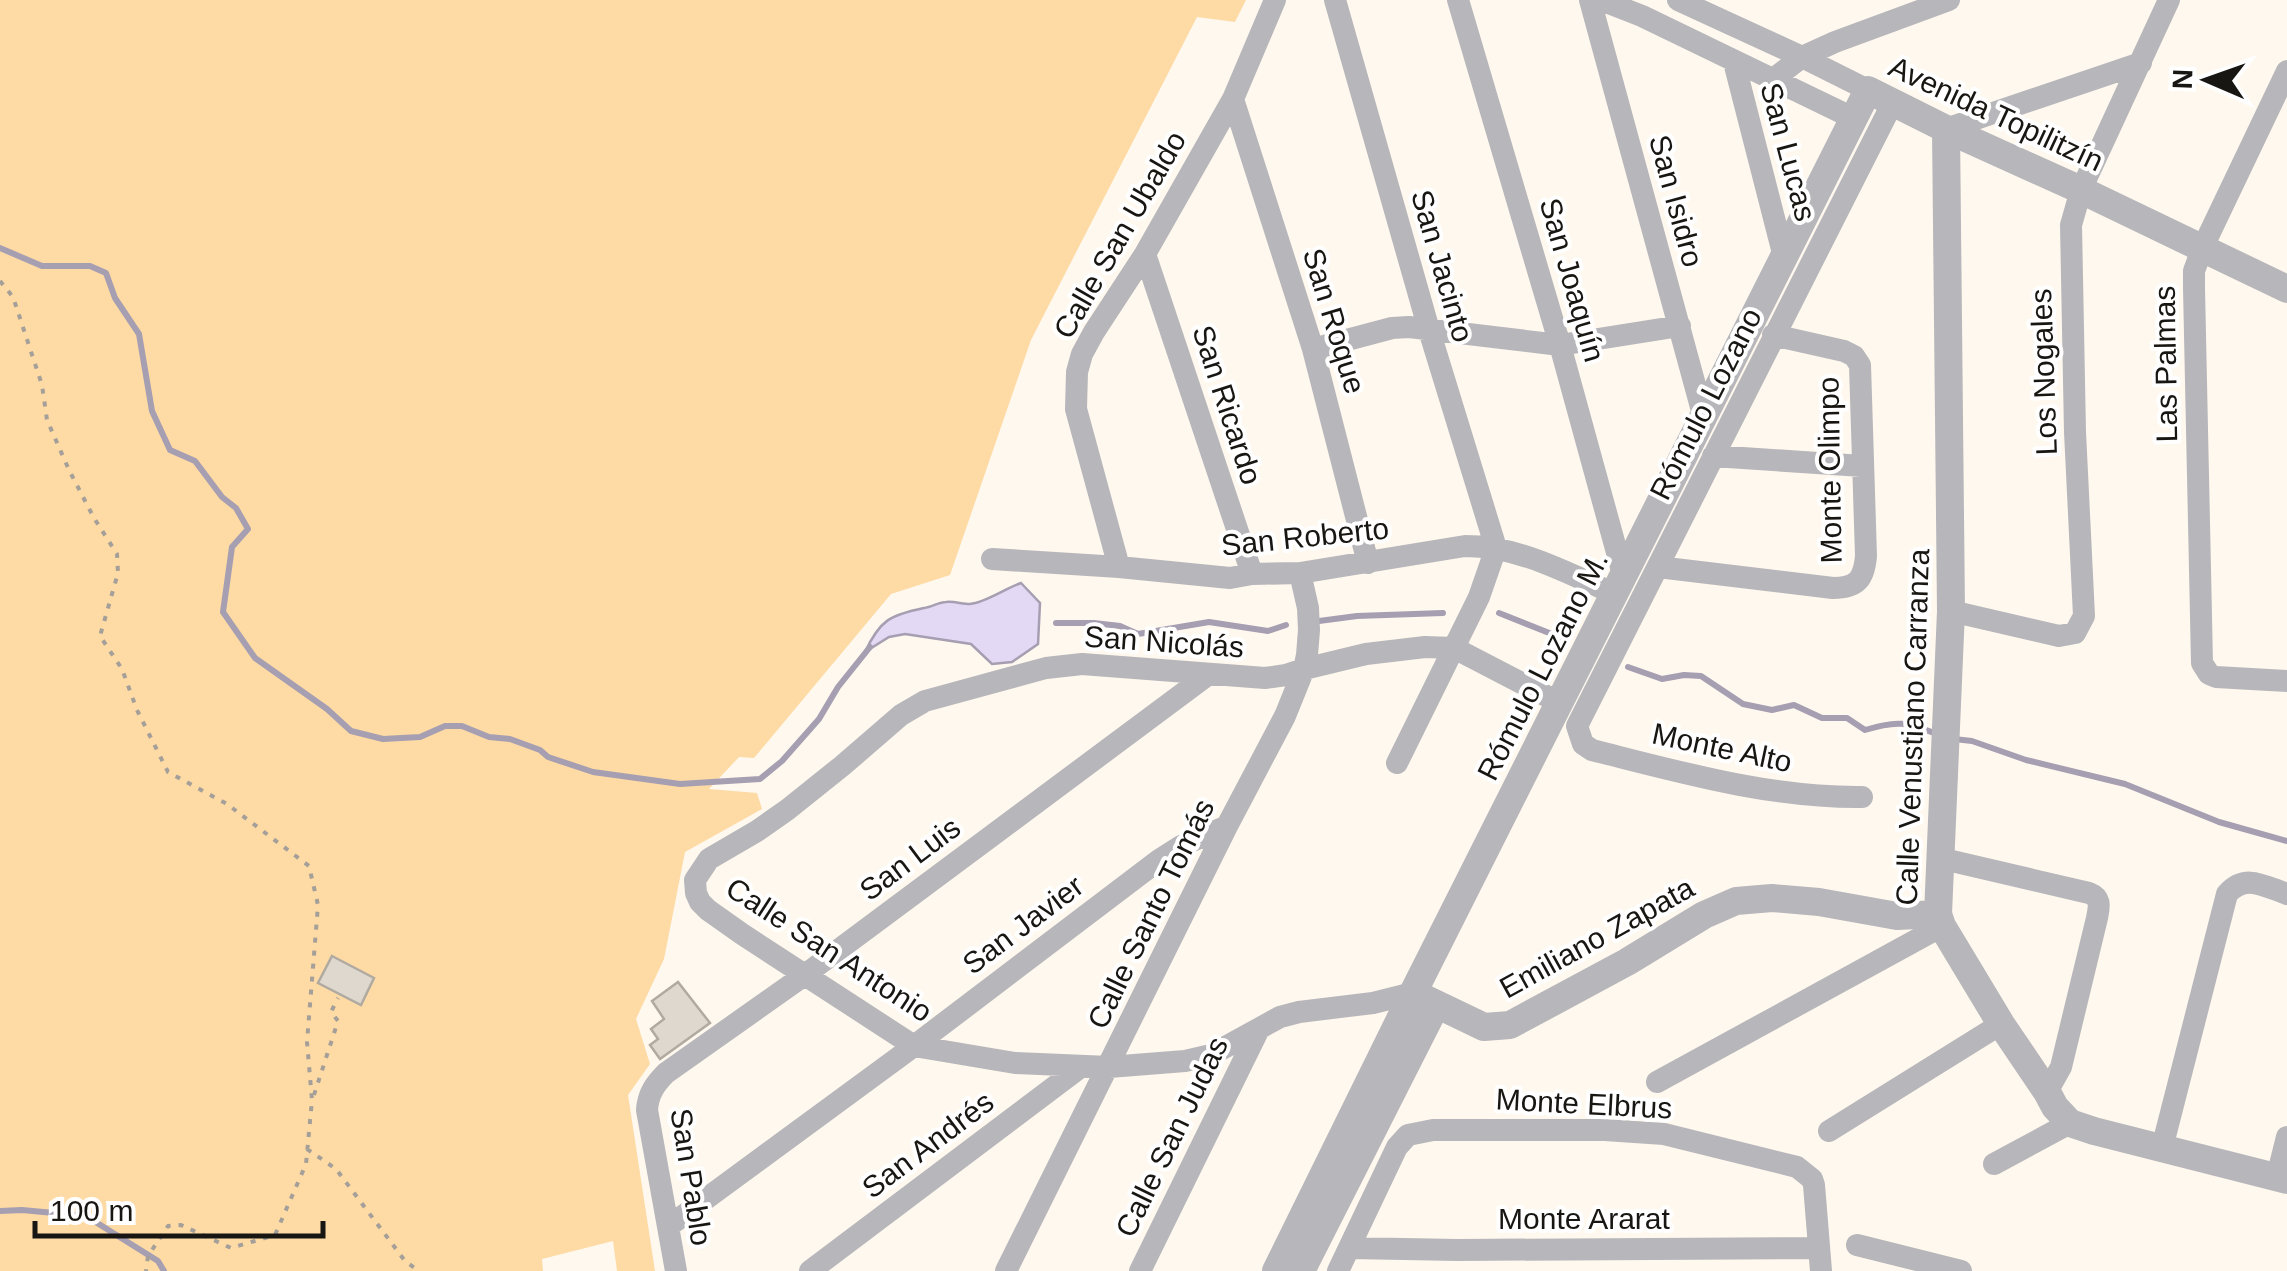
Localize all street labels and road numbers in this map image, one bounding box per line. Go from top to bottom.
street label: Avenida Topilitzín [1884,49,2108,178]
street label: San Lucas [1754,79,1823,225]
street label: Calle San Ubaldo [1047,125,1192,344]
street label: San Isidro [1643,131,1710,270]
street label: San Jacinto [1405,186,1480,346]
street label: San Joaquín [1533,194,1612,365]
street label: San Roque [1297,244,1372,397]
street label: Las Palmas [2148,285,2183,443]
street label: Los Nogales [2024,288,2063,456]
street label: Rómulo Lozano [1643,303,1768,505]
street label: San Ricardo [1186,321,1269,488]
street label: Monte Olimpo [1811,376,1848,564]
street label: San Roberto [1219,511,1390,562]
street label: Rómulo Lozano M. [1471,546,1614,785]
street label: Calle Venustiano Carranza [1890,548,1935,906]
street label: San Nicolás [1083,619,1245,664]
street label: Monte Alto [1649,717,1795,778]
street label: Calle Santo Tomás [1081,794,1220,1034]
street label: San Luis [853,810,966,907]
street label: San Javier [956,869,1089,980]
street label: Emiliano Zapata [1494,870,1700,1005]
street label: Calle San Antonio [720,871,938,1028]
street label: Calle San Judas [1109,1031,1234,1242]
street label: Monte Elbrus [1495,1082,1673,1125]
street label: San Andrés [856,1085,1000,1204]
street label: San Pablo [664,1106,719,1248]
street label: Monte Ararat [1498,1202,1671,1235]

